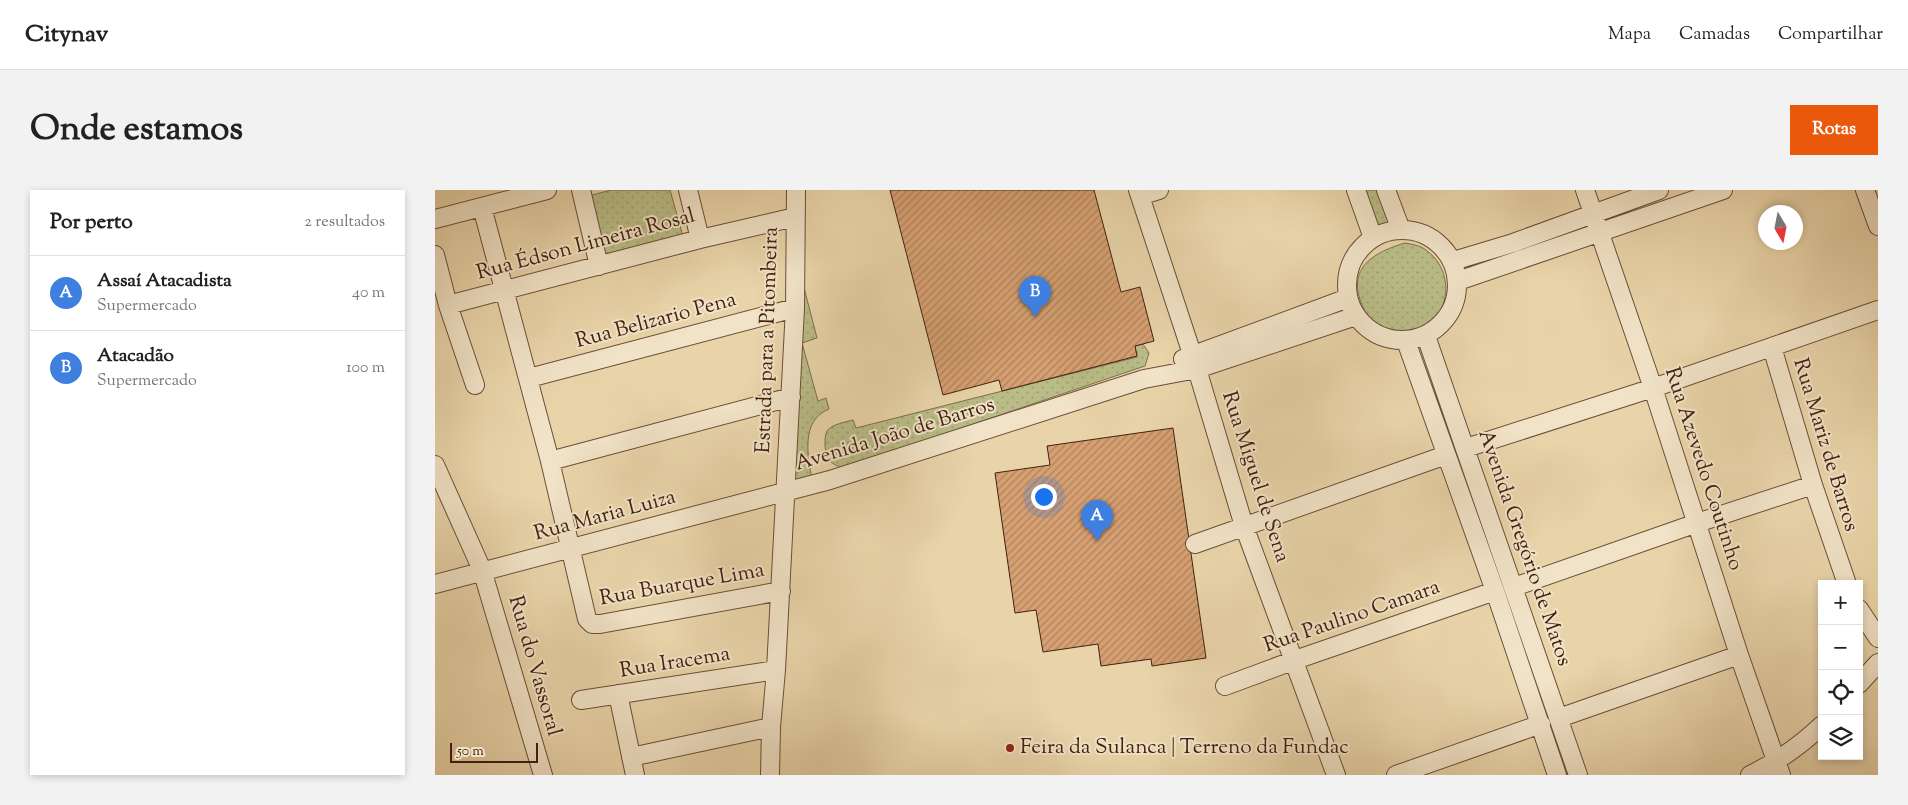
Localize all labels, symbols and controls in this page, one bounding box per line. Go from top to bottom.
text: Citynav [25,18,108,52]
text: Mapa [1608,22,1651,48]
text: Camadas [1679,22,1750,48]
text: Compartilhar [1778,22,1883,48]
text: Onde estamos [30,105,243,156]
button: Rotas [1790,105,1878,155]
street label: Rua Édson Limeira Rosal [473,201,699,289]
north arrow [1758,205,1803,250]
text: Por perto [50,208,133,238]
text: 2 resultados [304,211,385,234]
street label: Estrada para a Pitombeira [749,226,787,454]
text: Assaí Atacadista [97,268,232,295]
pin: B [1019,276,1051,317]
text: A [60,282,73,305]
text: 40 m [352,282,385,305]
street label: Rua Belizario Pena [572,285,740,357]
text: Supermercado [97,295,197,318]
text: Atacadão [97,343,174,370]
street label: Rua Mariz de Barros [1784,355,1866,535]
text: B [61,357,71,380]
text: 100 m [346,357,385,380]
street label: Rua Azevedo Coutinho [1656,364,1750,574]
text: Supermercado [97,370,197,393]
street label: Rua Miguel de Sena [1213,387,1297,567]
street label: Avenida João de Barros [791,390,999,480]
street label: Avenida Gregório de Matos [1469,426,1579,670]
street label: Rua Maria Luiza [531,483,680,549]
your location [1031,484,1057,510]
pin: A [1081,500,1113,541]
street label: Rua Buarque Lima [597,556,767,614]
street label: Rua Paulino Camara [1260,573,1444,661]
map controls [1818,580,1863,760]
button: + [1818,580,1863,625]
street label: Rua do Vassoral [500,592,568,740]
button: − [1818,625,1863,670]
street label: Rua Iracema [618,639,733,687]
button: locate [1818,670,1863,715]
button: layers [1818,715,1863,760]
place label: Feira da Sulanca | Terreno da Fundac [1020,733,1349,763]
scale bar [450,740,537,763]
text: 50 m [457,742,484,762]
marker: Feira da Sulanca | Terreno da Fundac [1004,742,1016,754]

